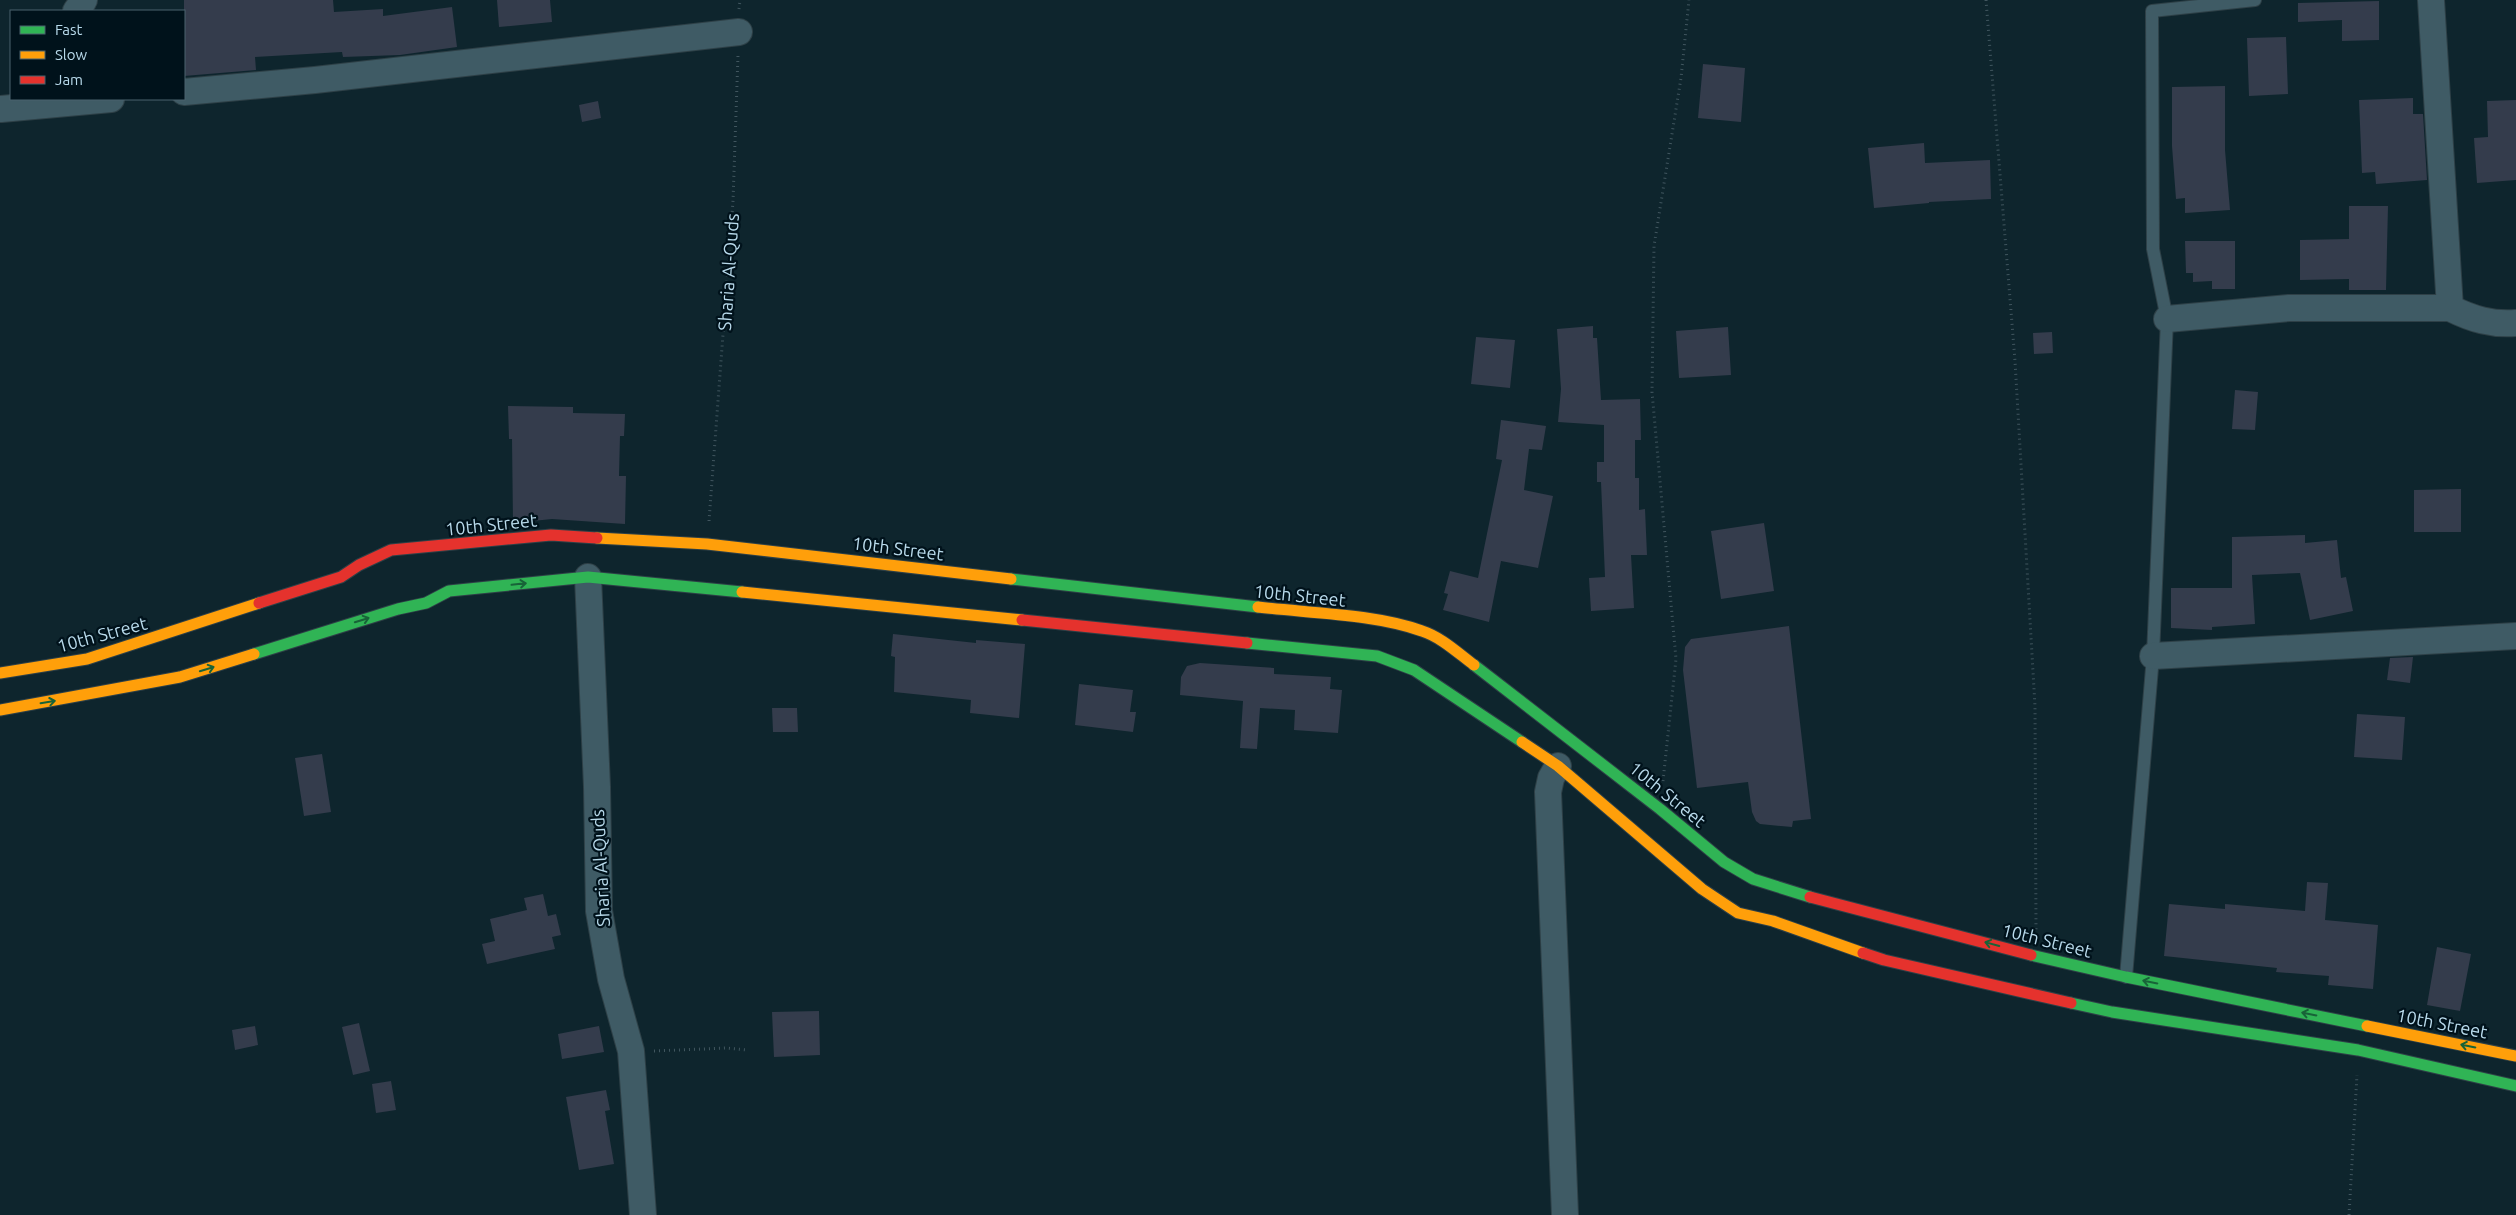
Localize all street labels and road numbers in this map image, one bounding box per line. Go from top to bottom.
street label: Sharia Al-Quds [714,212,743,332]
street label: 10th Street [444,509,538,539]
street label: 10th Street [851,532,945,564]
street label: 10th Street [1253,580,1347,610]
street label: 10th Street [55,612,149,656]
street label: 10th Street [1626,757,1710,831]
street label: Sharia Al-Quds [587,808,614,927]
street label: 10th Street [2000,919,2094,961]
street label: 10th Street [2395,1004,2489,1042]

